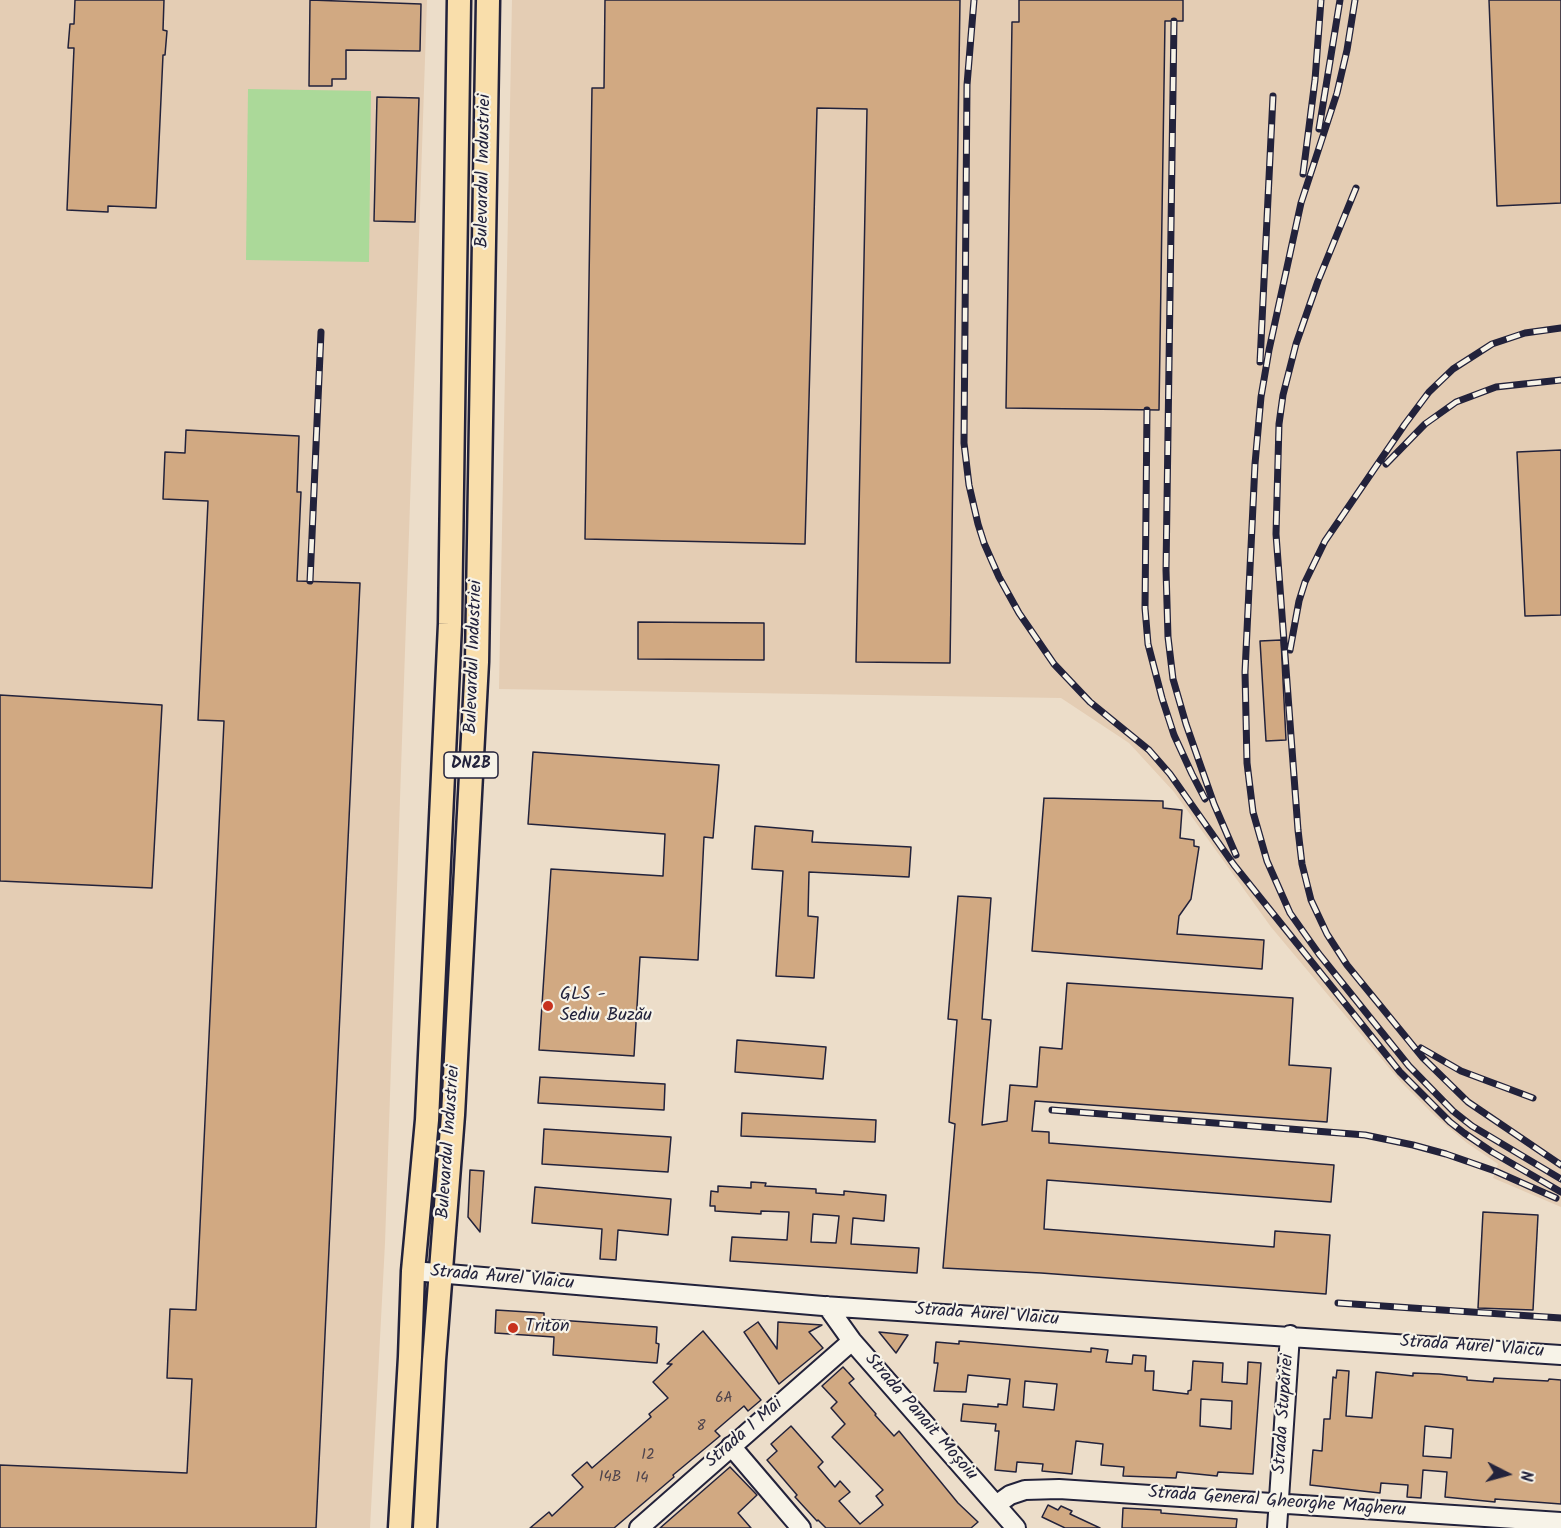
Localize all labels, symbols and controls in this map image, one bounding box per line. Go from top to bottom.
street label: Bulevardul Industriei [473,94,497,248]
street label: Bulevardul Industriei [462,580,488,734]
road number: DN2B [444,752,498,778]
place label: GLS - Sediu Buzău [560,985,652,1028]
marker: GLS - Sediu Buzău [541,999,555,1013]
street label: Bulevardul Industriei [434,1064,466,1220]
street label: Strada Aurel Vlaicu [429,1262,575,1296]
street label: Strada Aurel Vlaicu [914,1300,1060,1332]
place label: Triton [525,1317,570,1339]
marker: Triton [506,1321,520,1335]
street label: Strada Aurel Vlaicu [1399,1332,1545,1364]
street label: Strada Panait Moșoiu [859,1350,981,1486]
street label: Strada Stupăriei [1270,1353,1300,1475]
house number: 6A [715,1390,733,1408]
street label: Strada 1 Mai [702,1395,788,1473]
house number: 8 [696,1418,706,1436]
north arrow [1477,1444,1537,1504]
house number: 12 [641,1447,655,1465]
house number: 14B [599,1469,621,1487]
house number: 14 [636,1470,648,1488]
text: N [1512,1470,1538,1482]
street label: Strada General Gheorghe Magheru [1147,1483,1407,1523]

